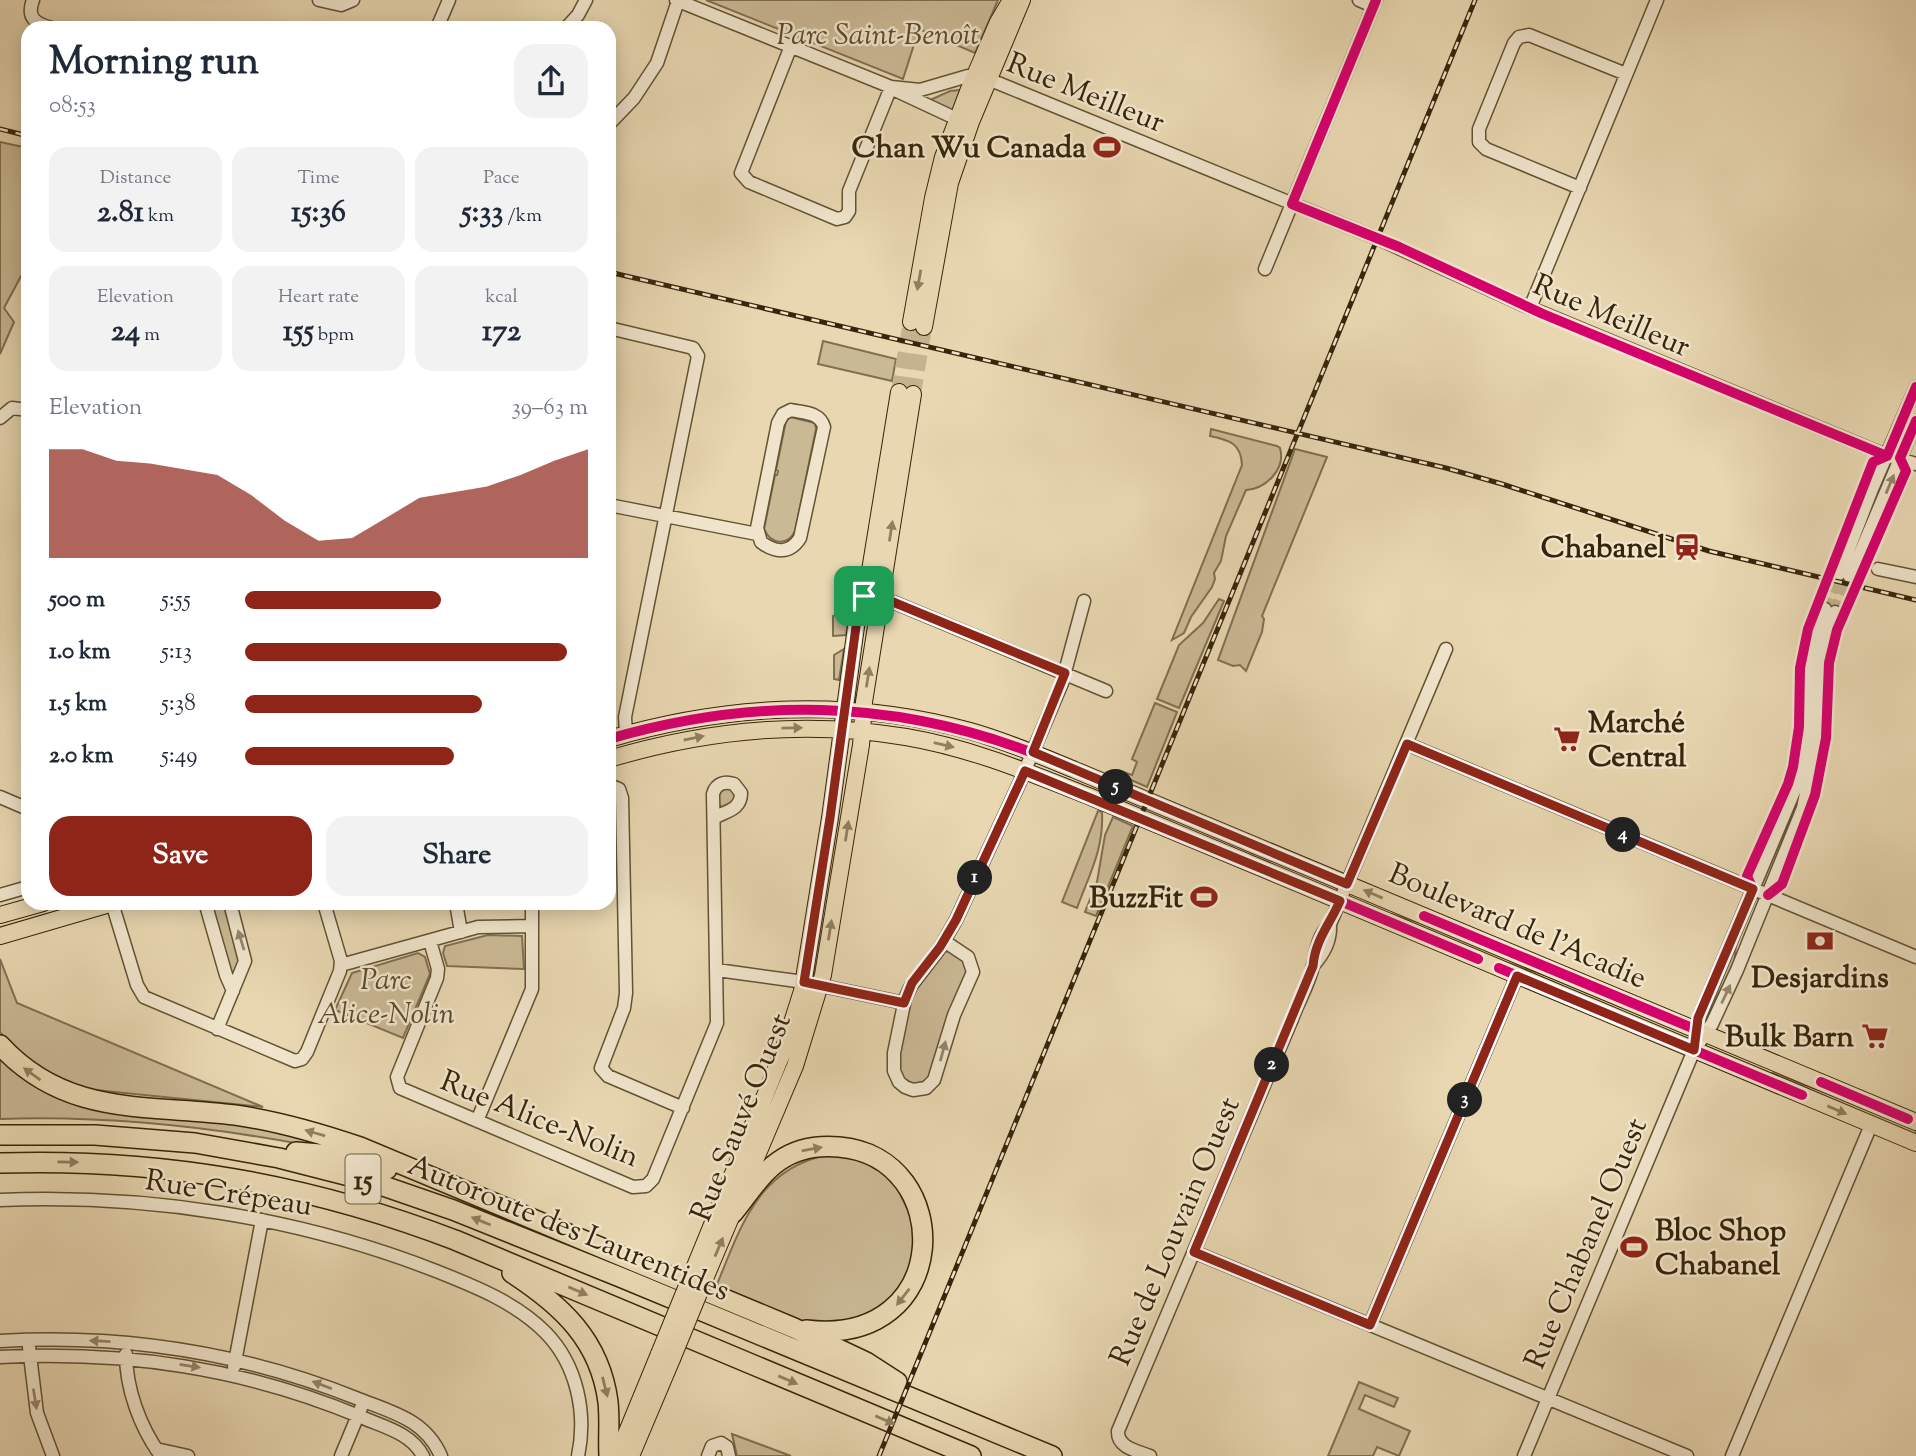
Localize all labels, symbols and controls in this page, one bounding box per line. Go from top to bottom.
park label: Parc Saint-Benoît [776,15,980,58]
text: Morning run [49,37,259,91]
street label: Rue Meilleur [1000,43,1170,146]
button: share [514,44,588,118]
text: 08:53 [49,90,96,123]
place label: Chan Wu Canada [851,128,1086,171]
sports icon: Chan Wu Canada [1092,132,1122,162]
text: Distance [100,165,171,192]
text: Time [297,165,340,192]
text: Pace [483,165,520,192]
text: 2.81 [97,192,144,235]
text: 15:36 [291,192,346,235]
text: 5:33 [461,192,503,235]
text: km [144,203,174,230]
text: /km [503,203,542,230]
street label: Rue Meilleur [1526,265,1696,370]
one-way arrow [913,269,924,291]
text: Elevation [97,284,174,311]
text: Heart rate [278,284,359,311]
text: kcal [485,284,518,311]
text: 24 [111,311,140,354]
text: 155 [283,311,314,354]
text: 172 [482,311,521,354]
text: m [140,322,160,349]
text: bpm [314,322,354,349]
text: Elevation [49,392,142,425]
text: 39–63 m [512,392,588,425]
one-way arrow [1884,474,1895,495]
one-way arrow [886,520,897,542]
place label: Chabanel [1541,528,1667,571]
station icon: Chabanel [1672,532,1702,562]
pin [834,566,894,626]
icon: arrive [845,577,883,615]
text: 500 m [49,584,105,617]
text: 5:55 [161,584,191,617]
text: 1.0 km [49,636,111,669]
text: 5:13 [161,636,192,669]
one-way arrow [863,666,874,688]
text: 1.5 km [49,688,107,721]
text: 5:38 [161,688,196,721]
place label: Marché Central [1588,703,1687,780]
one-way arrow [781,722,803,734]
supermarket icon: Marché Central [1552,724,1582,754]
one-way arrow [683,732,705,743]
text: 2.0 km [49,740,114,773]
text: 5:49 [161,740,197,773]
one-way arrow [933,740,955,751]
pin: 5 [1098,770,1134,804]
text: 5 [1112,773,1119,800]
button: Save [49,816,312,896]
button: Share [326,816,588,896]
pin: 4 [1606,818,1640,852]
one-way arrow [842,820,853,842]
text: 4 [1618,821,1627,848]
street label: Boulevard de l'Acadie [1381,853,1653,1001]
pin: 1 [958,860,992,896]
text: 1 [971,864,978,891]
place label: BuzzFit [1089,878,1184,921]
sports icon: BuzzFit [1189,882,1219,912]
one-way arrow [1362,888,1383,899]
one-way arrow [825,919,836,941]
bank icon: Desjardins [1805,926,1835,956]
one-way arrow [235,929,245,950]
place label: Desjardins [1751,958,1889,1001]
park label: Parc Alice-Nolin [317,960,455,1037]
one-way arrow [1720,984,1732,1004]
street label: Rue Sauvé Ouest [681,1007,804,1228]
place label: Bulk Barn [1725,1017,1854,1060]
supermarket icon: Bulk Barn [1860,1021,1890,1051]
one-way arrow [939,1040,949,1061]
pin: 2 [1254,1048,1290,1082]
text: 2 [1267,1051,1276,1078]
street label: Rue Alice-Nolin [433,1061,645,1180]
one-way arrow [23,1067,41,1081]
pin: 3 [1448,1082,1482,1118]
text: 3 [1461,1086,1468,1113]
street label: Rue de Louvain Ouest [1100,1091,1252,1373]
one-way arrow [1826,1105,1847,1116]
street label: Rue Chabanel Ouest [1515,1112,1660,1376]
one-way arrow [304,1127,325,1137]
one-way arrow [801,1143,823,1154]
street label: Autoroute des Laurentides [400,1145,736,1314]
road number: 15 [346,1154,380,1204]
one-way arrow [57,1156,79,1168]
street label: Rue Crépeau [142,1160,315,1229]
place label: Bloc Shop Chabanel [1655,1211,1786,1288]
one-way arrow [470,1216,491,1227]
sports icon: Bloc Shop Chabanel [1619,1232,1649,1262]
one-way arrow [713,1236,724,1257]
one-way arrow [568,1286,589,1297]
one-way arrow [895,1287,910,1305]
one-way arrow [88,1335,110,1346]
one-way arrow [179,1361,201,1372]
one-way arrow [778,1374,799,1385]
one-way arrow [600,1376,611,1398]
one-way arrow [311,1379,332,1390]
one-way arrow [30,1388,41,1410]
one-way arrow [875,1415,896,1426]

